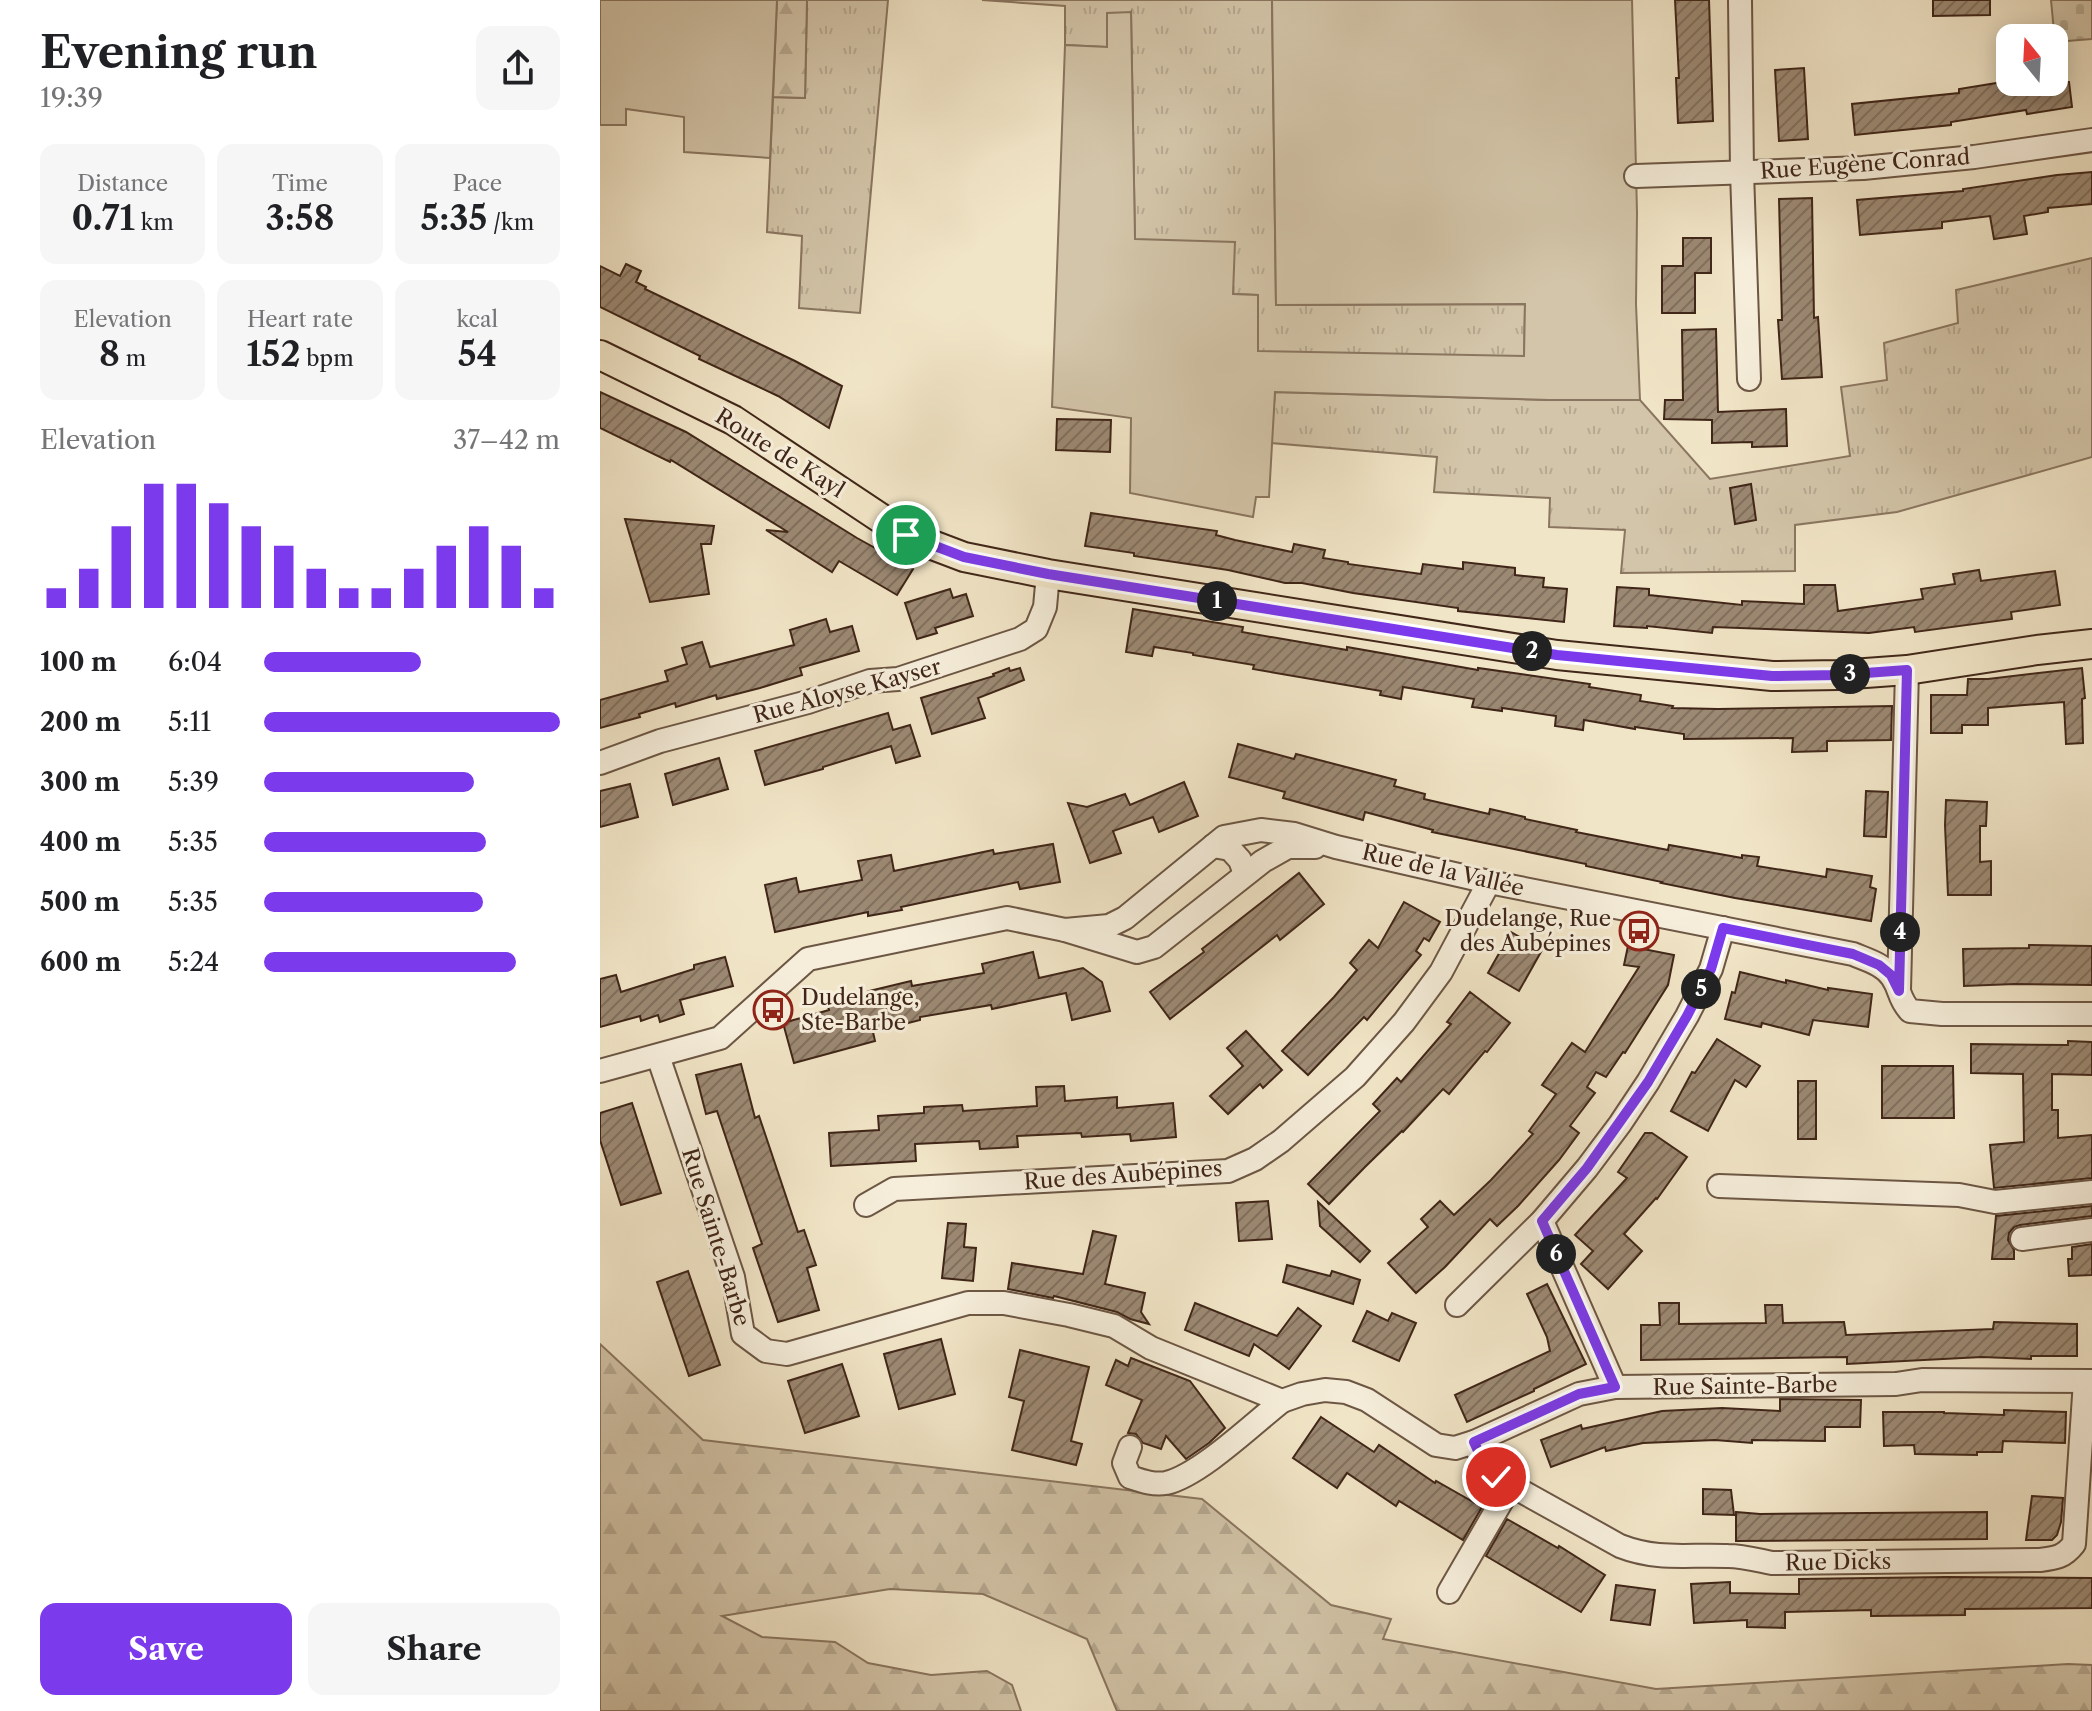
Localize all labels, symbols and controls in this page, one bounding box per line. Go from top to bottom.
north arrow [1996,24,2068,96]
map controls [1996,24,2068,96]
text: Evening run [40,25,317,79]
button: share [476,26,560,110]
text: 19:39 [40,82,103,114]
street label: Rue Eugène Conrad [1759,143,1971,185]
text: Distance [77,170,168,197]
text: Time [272,170,328,197]
text: Pace [452,170,502,197]
text: 0.71 [71,197,135,239]
text: 3:58 [265,197,335,239]
text: 5:35 [420,197,487,239]
text: km [135,209,174,236]
text: /km [487,209,534,236]
text: Elevation [74,306,172,333]
text: Heart rate [247,306,353,333]
text: kcal [457,306,498,333]
text: 8 [99,333,120,375]
text: 152 [246,333,300,375]
text: 54 [458,333,497,375]
text: m [120,345,146,372]
text: bpm [300,345,354,372]
street label: Route de Kayl [710,403,850,504]
text: Elevation [40,424,156,456]
text: 37–42 m [453,424,560,456]
pin [872,501,940,569]
icon: arrive [884,513,928,557]
pin: 1 [1197,581,1237,621]
text: 1 [1212,587,1222,614]
pin: 2 [1512,631,1552,671]
text: 2 [1526,637,1539,664]
text: 100 m [40,646,117,678]
text: 6:04 [168,646,222,678]
street label: Rue Aloyse Kayser [750,653,944,729]
pin: 3 [1830,654,1870,694]
text: 3 [1844,660,1856,687]
text: 200 m [40,706,121,738]
text: 5:11 [168,706,211,738]
text: 300 m [40,766,120,798]
text: 5:39 [168,766,219,798]
text: 400 m [40,826,121,858]
text: 5:35 [168,826,218,858]
street label: Rue de la Vallée [1359,838,1527,902]
text: 500 m [40,886,120,918]
text: 5:35 [168,886,218,918]
place label: Dudelange, Rue des Aubépines [1445,905,1611,957]
bus stop icon: Dudelange, Rue des Aubépines [1618,910,1660,952]
pin: 4 [1880,912,1920,952]
text: 4 [1893,918,1907,945]
text: 600 m [40,946,121,978]
text: 5:24 [168,946,219,978]
pin: 5 [1681,969,1721,1009]
text: 5 [1695,975,1707,1002]
place label: Dudelange, Ste-Barbe [801,984,920,1036]
bus stop icon: Dudelange, Ste-Barbe [752,989,794,1031]
street label: Rue Sainte-Barbe [676,1145,756,1329]
street label: Rue des Aubépines [1023,1155,1223,1195]
pin: 6 [1536,1234,1576,1274]
text: 6 [1549,1240,1563,1267]
street label: Rue Sainte-Barbe [1652,1371,1838,1401]
pin [1462,1443,1530,1511]
icon: check [1474,1455,1518,1499]
street label: Rue Dicks [1785,1548,1891,1576]
button: Save [40,1603,292,1695]
button: Share [308,1603,560,1695]

